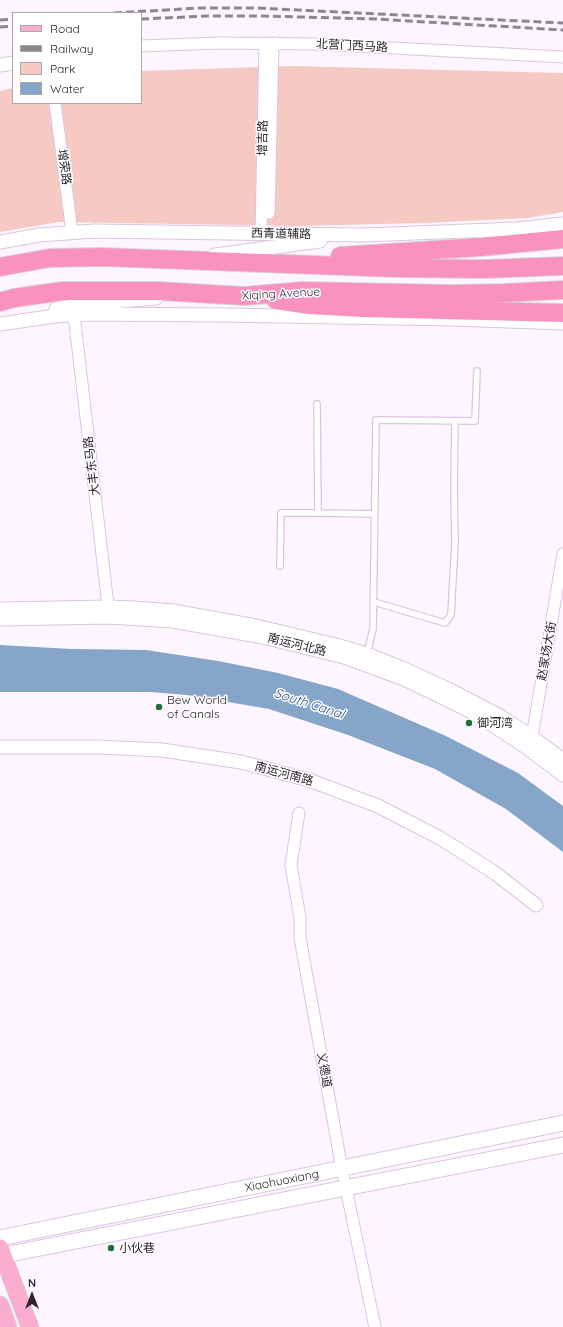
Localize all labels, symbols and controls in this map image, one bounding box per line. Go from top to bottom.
legend [12,12,142,104]
text: Road [50,21,80,36]
street label: 北营门西马路 [316,37,388,55]
text: Railway [50,41,94,56]
text: Park [50,61,75,76]
text: Water [50,81,84,96]
street label: 增吉路 [255,120,271,156]
street label: 增荣路 [54,148,74,186]
street label: 西青道辅路 [251,226,311,242]
street label: Xiqing Avenue [241,285,321,303]
street label: 大丰东马路 [81,435,103,497]
street label: 赵家场大街 [535,620,559,682]
street label: 南运河北路 [266,631,328,659]
water label: South Canal [272,685,346,723]
place label: Bew World of Canals [167,693,227,721]
marker: Bew World of Canals [154,702,164,712]
place label: 御河湾 [477,716,513,730]
marker: 御河湾 [464,718,474,728]
street label: 南运河南路 [253,759,315,789]
street label: 义德道 [314,1051,334,1089]
street label: Xiaohuoxiang [244,1167,320,1195]
place label: 小伙巷 [119,1241,155,1255]
marker: 小伙巷 [106,1243,116,1253]
north arrow [12,1275,52,1315]
text: N [28,1276,36,1290]

